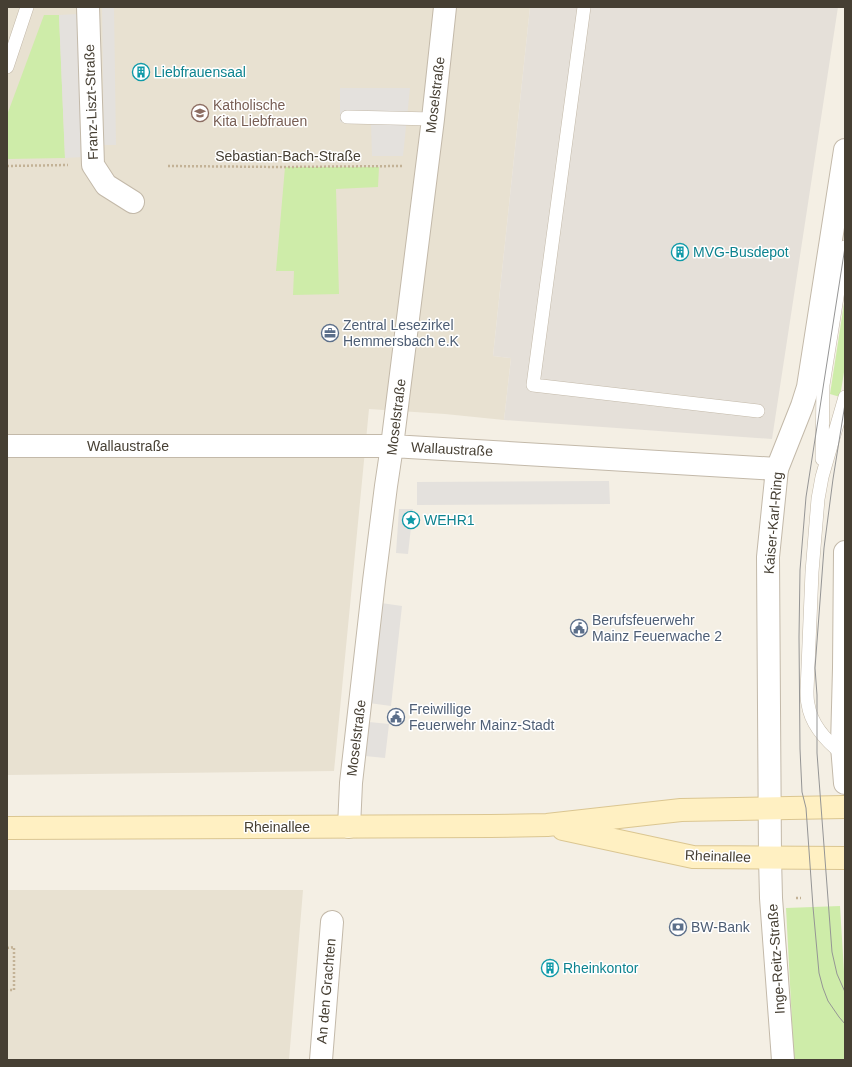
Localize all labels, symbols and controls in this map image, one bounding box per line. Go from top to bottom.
street label: Franz-Liszt-Straße [81,44,101,160]
street label: Moselstraße [422,56,448,134]
building icon: Liebfrauensaal [131,62,151,82]
place label: Liebfrauensaal [154,64,246,80]
place label: Katholische Kita Liebfrauen [213,97,307,129]
school or university icon: Katholische Kita Liebfrauen [190,103,210,123]
street label: Sebastian-Bach-Straße [215,148,361,164]
building icon: MVG-Busdepot [670,242,690,262]
place label: MVG-Busdepot [693,244,789,260]
place label: Zentral Lesezirkel Hemmersbach e.K [343,317,460,349]
office icon: Zentral Lesezirkel Hemmersbach e.K [320,323,340,343]
street label: Moselstraße [383,378,409,456]
street label: Wallaustraße [87,438,169,454]
street label: Wallaustraße [411,439,494,459]
street label: Kaiser-Karl-Ring [761,471,785,575]
place icon: WEHR1 [401,510,421,530]
place label: WEHR1 [424,512,475,528]
place label: Berufsfeuerwehr Mainz Feuerwache 2 [592,612,722,644]
public building icon: Berufsfeuerwehr Mainz Feuerwache 2 [569,618,589,638]
street label: Moselstraße [343,699,369,777]
place label: Freiwillige Feuerwehr Mainz-Stadt [409,701,555,733]
public building icon: Freiwillige Feuerwehr Mainz-Stadt [386,707,406,727]
street label: Rheinallee [244,819,310,835]
street label: Rheinallee [685,847,752,865]
street label: Inge-Reitz-Straße [764,903,788,1015]
bank icon: BW-Bank [668,917,688,937]
place label: BW-Bank [691,919,751,935]
street label: An den Grachten [313,938,339,1044]
building icon: Rheinkontor [540,958,560,978]
place label: Rheinkontor [563,960,639,976]

